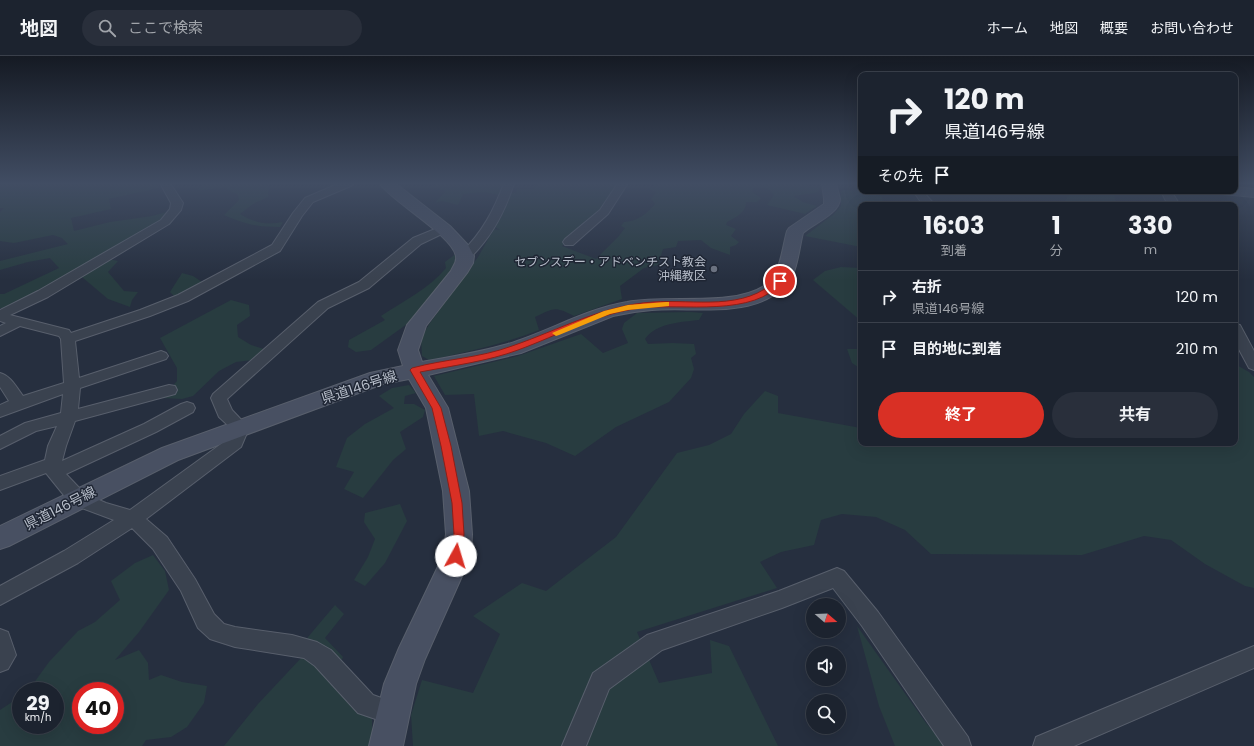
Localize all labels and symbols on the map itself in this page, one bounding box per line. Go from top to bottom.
place label: セブンスデー・アドベンチスト教会 沖縄教区 [514,253,706,284]
marker: セブンスデー・アドベンチスト教会 沖縄教区 [709,264,719,274]
pin [763,264,797,298]
street label: 県道146号線 [319,365,399,409]
street label: 県道146号線 [21,481,99,535]
position arrow [435,535,477,577]
north arrow [806,598,846,638]
speed limit sign: 40 [72,682,124,734]

